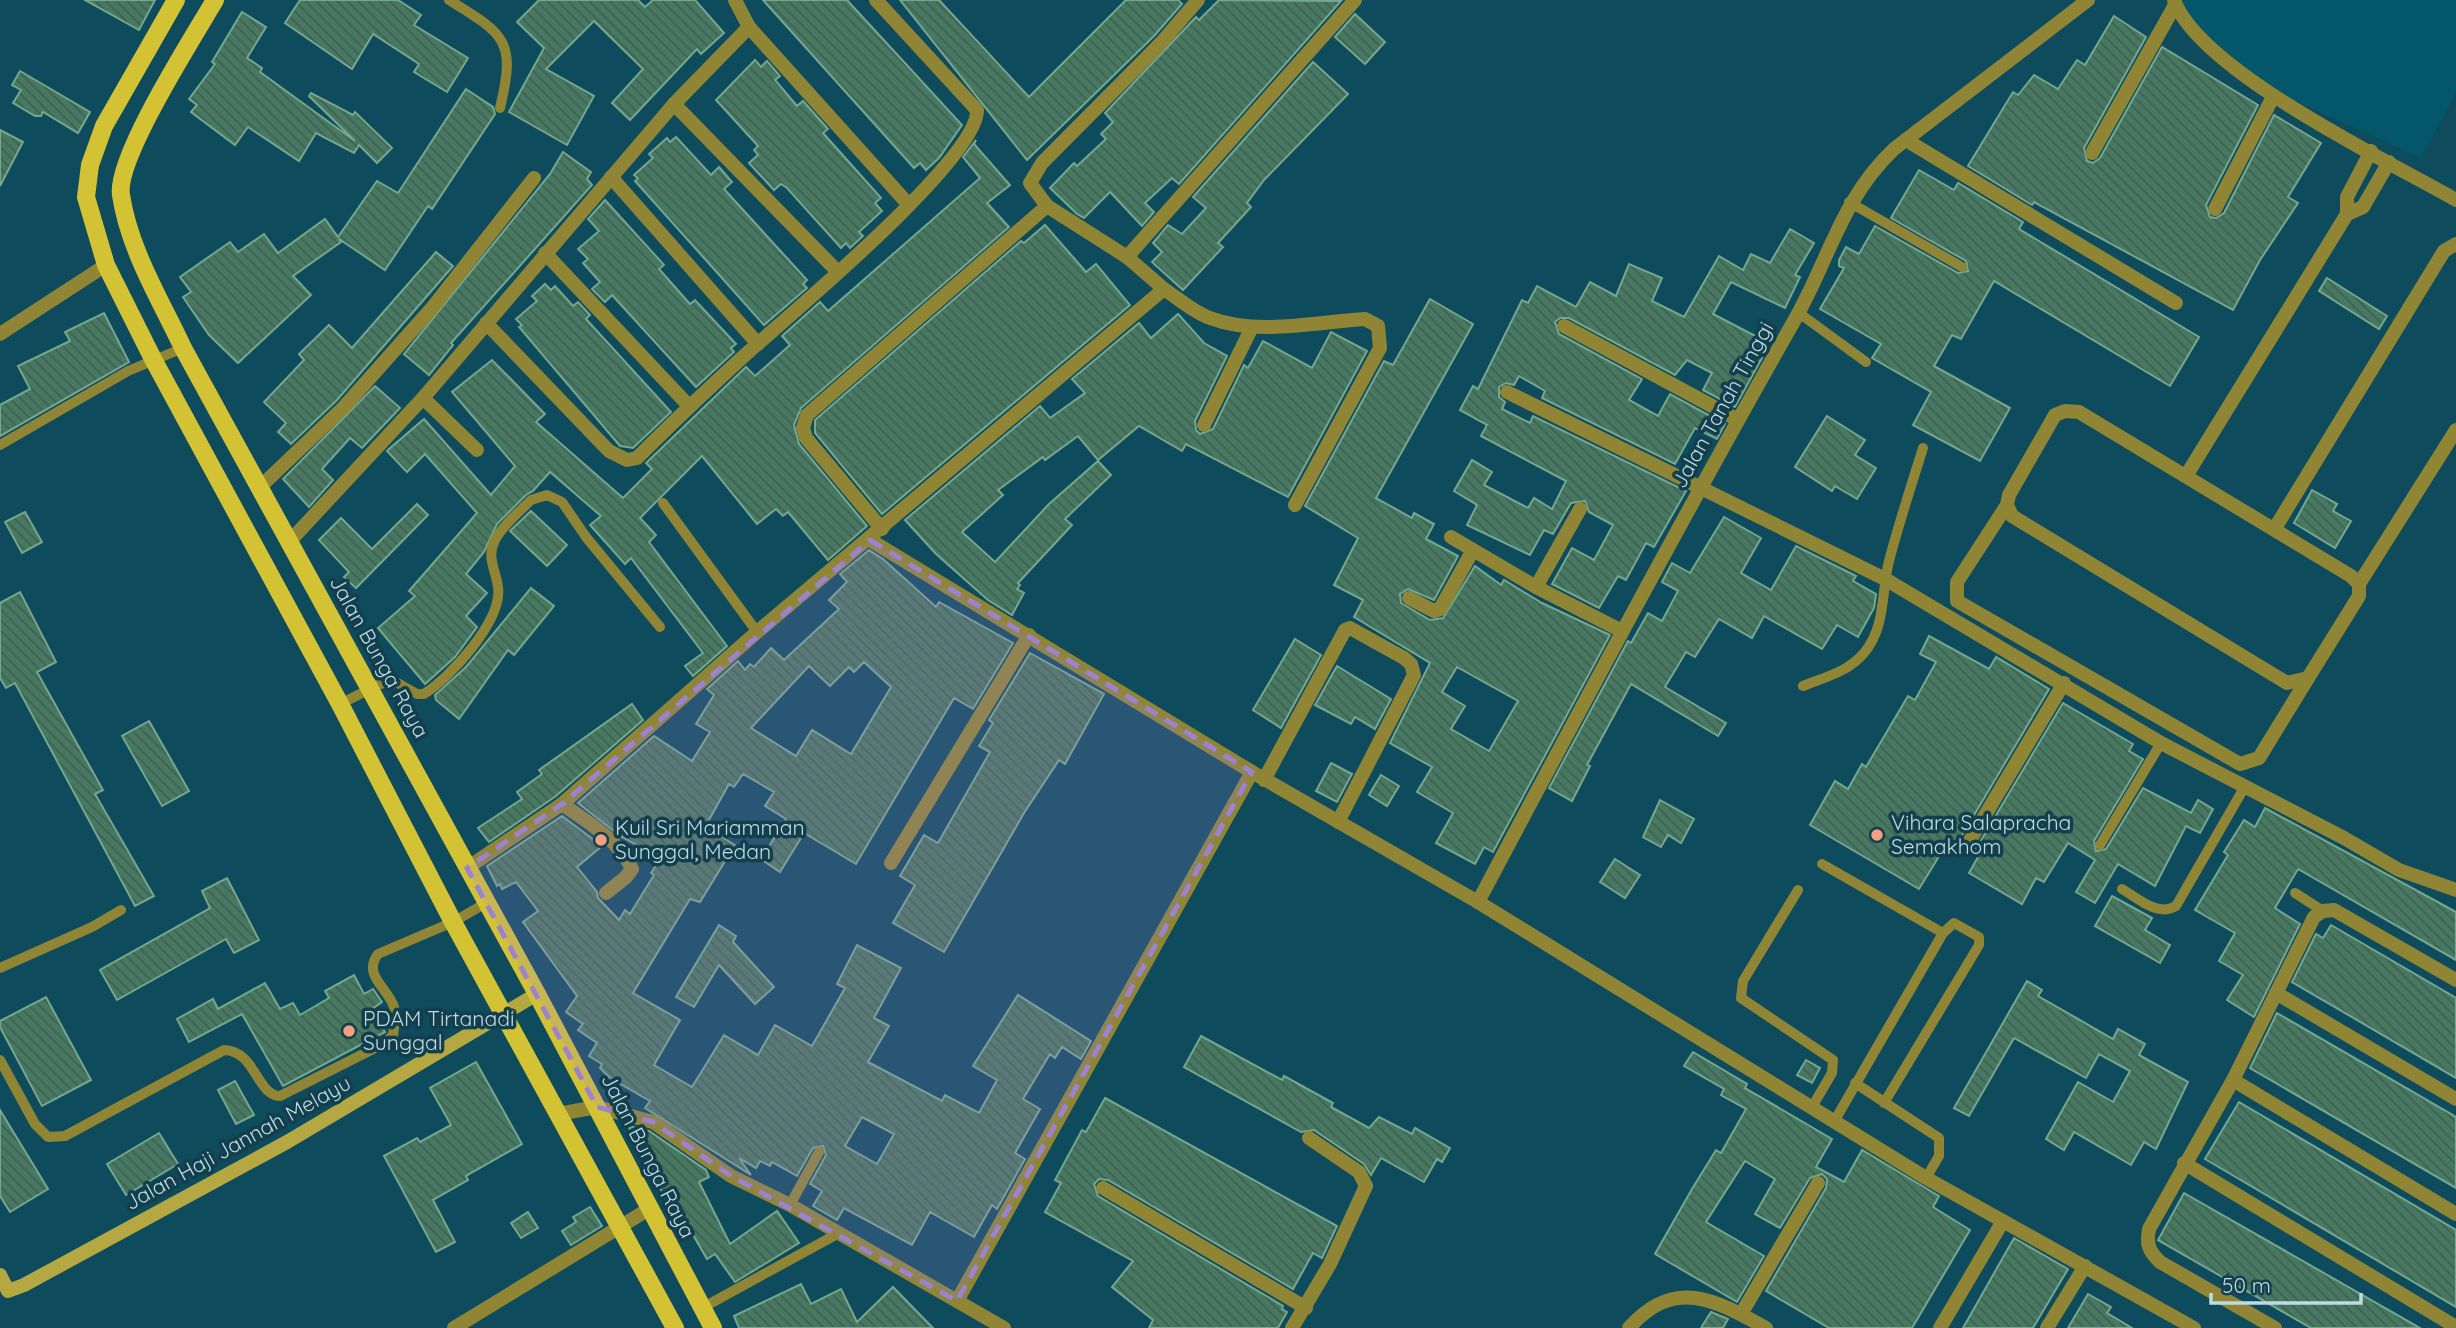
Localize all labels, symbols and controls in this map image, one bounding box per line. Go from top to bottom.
street label: Jalan Tanah Tinggi [1666,317,1779,492]
street label: Jalan Bunga Raya [325,571,435,742]
place label: Vihara Salapracha Semakhom [1891,809,2071,859]
place label: Kuil Sri Mariamman Sunggal, Medan [615,814,805,864]
marker: Vihara Salapracha Semakhom [1869,827,1885,843]
marker: Kuil Sri Mariamman Sunggal, Medan [593,832,609,848]
place label: PDAM Tirtanadi Sunggal [363,1005,514,1055]
marker: PDAM Tirtanadi Sunggal [341,1023,357,1039]
street label: Jalan Haji Jannah Melayu [120,1069,355,1215]
street label: Jalan Bunga Raya [596,1069,702,1242]
scale bar [2211,1262,2362,1306]
text: 50 m [2222,1272,2271,1298]

